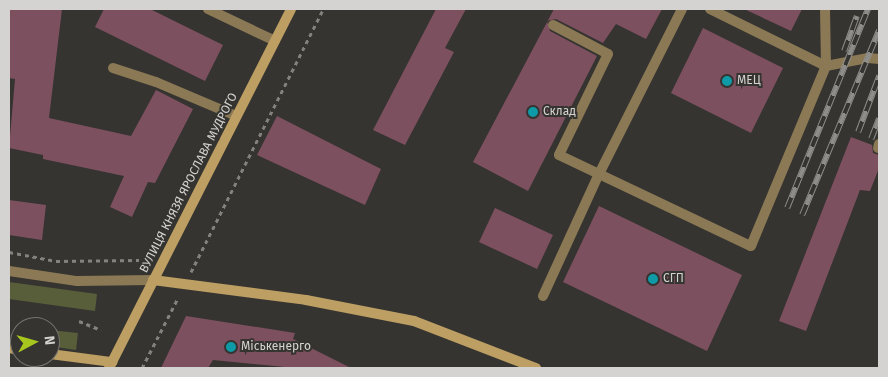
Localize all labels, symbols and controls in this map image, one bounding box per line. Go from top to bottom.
place label: МЕЦ [737,74,761,88]
marker: МЕЦ [721,75,733,87]
street label: ВУЛИЦЯ КНЯЗЯ ЯРОСЛАВА МУДРОГО [137,91,241,275]
place label: Склад [543,105,576,119]
marker: Склад [527,106,539,118]
place label: СГП [663,272,684,286]
marker: СГП [647,273,659,285]
north arrow [10,317,60,367]
text: N [40,335,58,346]
place label: Міськенерго [241,340,311,354]
marker: Міськенерго [225,341,237,353]

